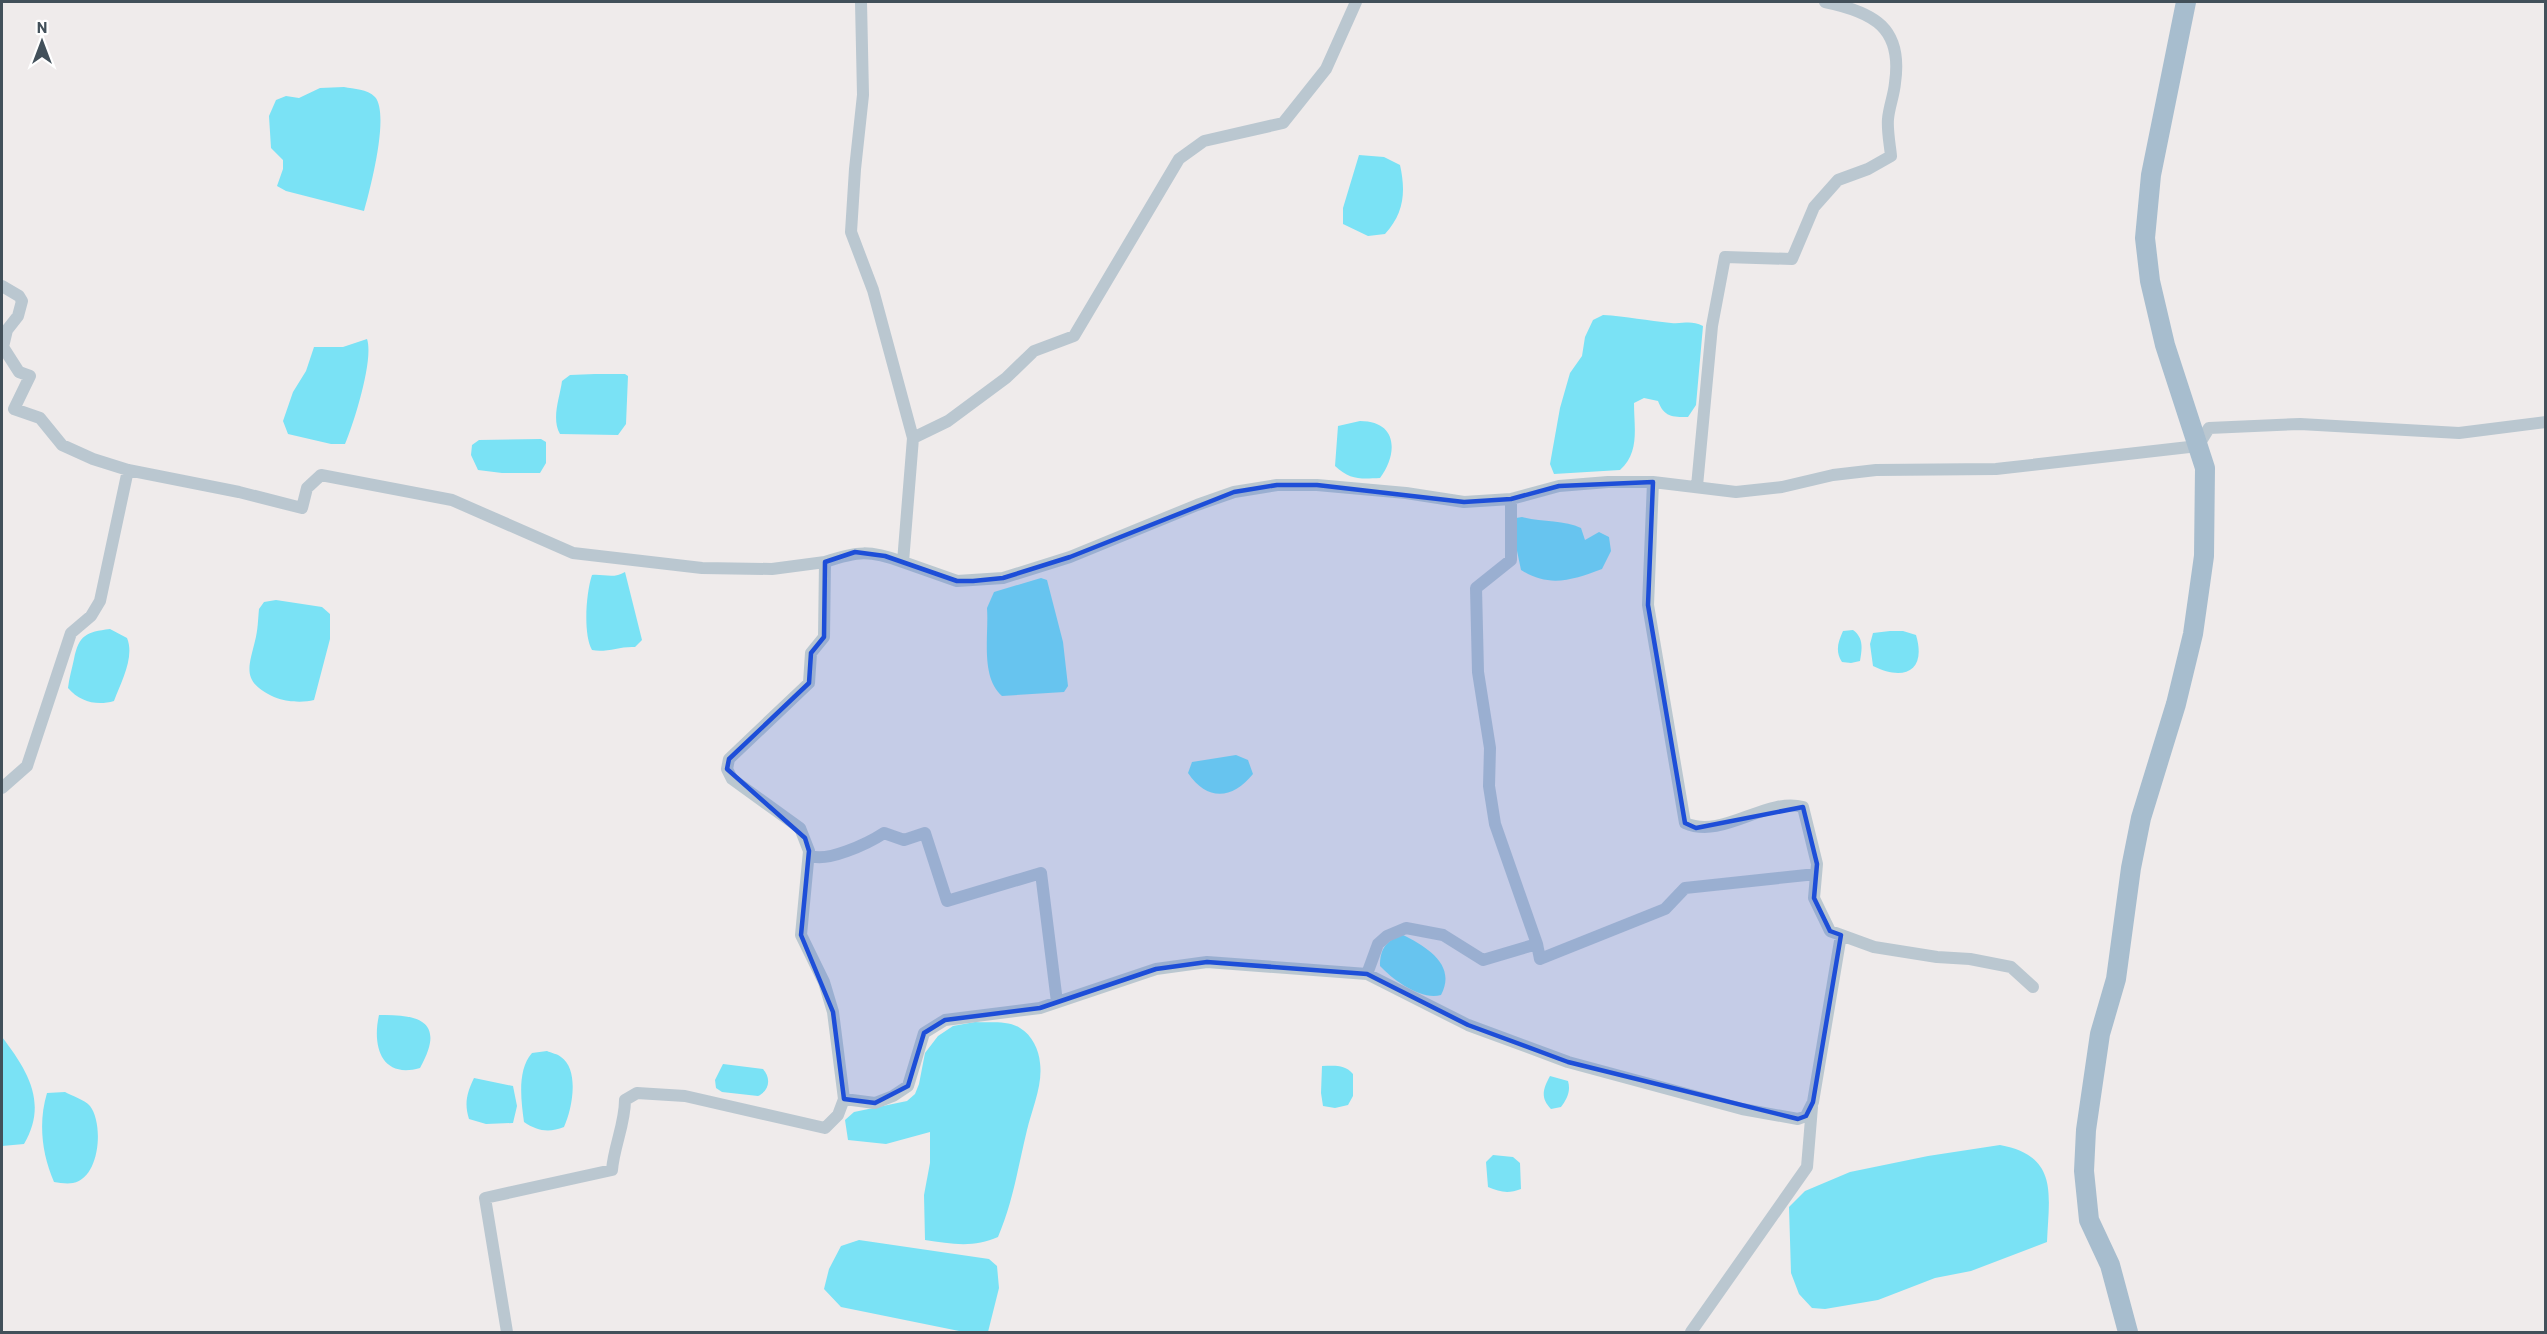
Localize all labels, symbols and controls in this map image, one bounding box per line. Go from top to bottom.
north arrow [12,12,72,72]
text: N [37,17,47,36]

